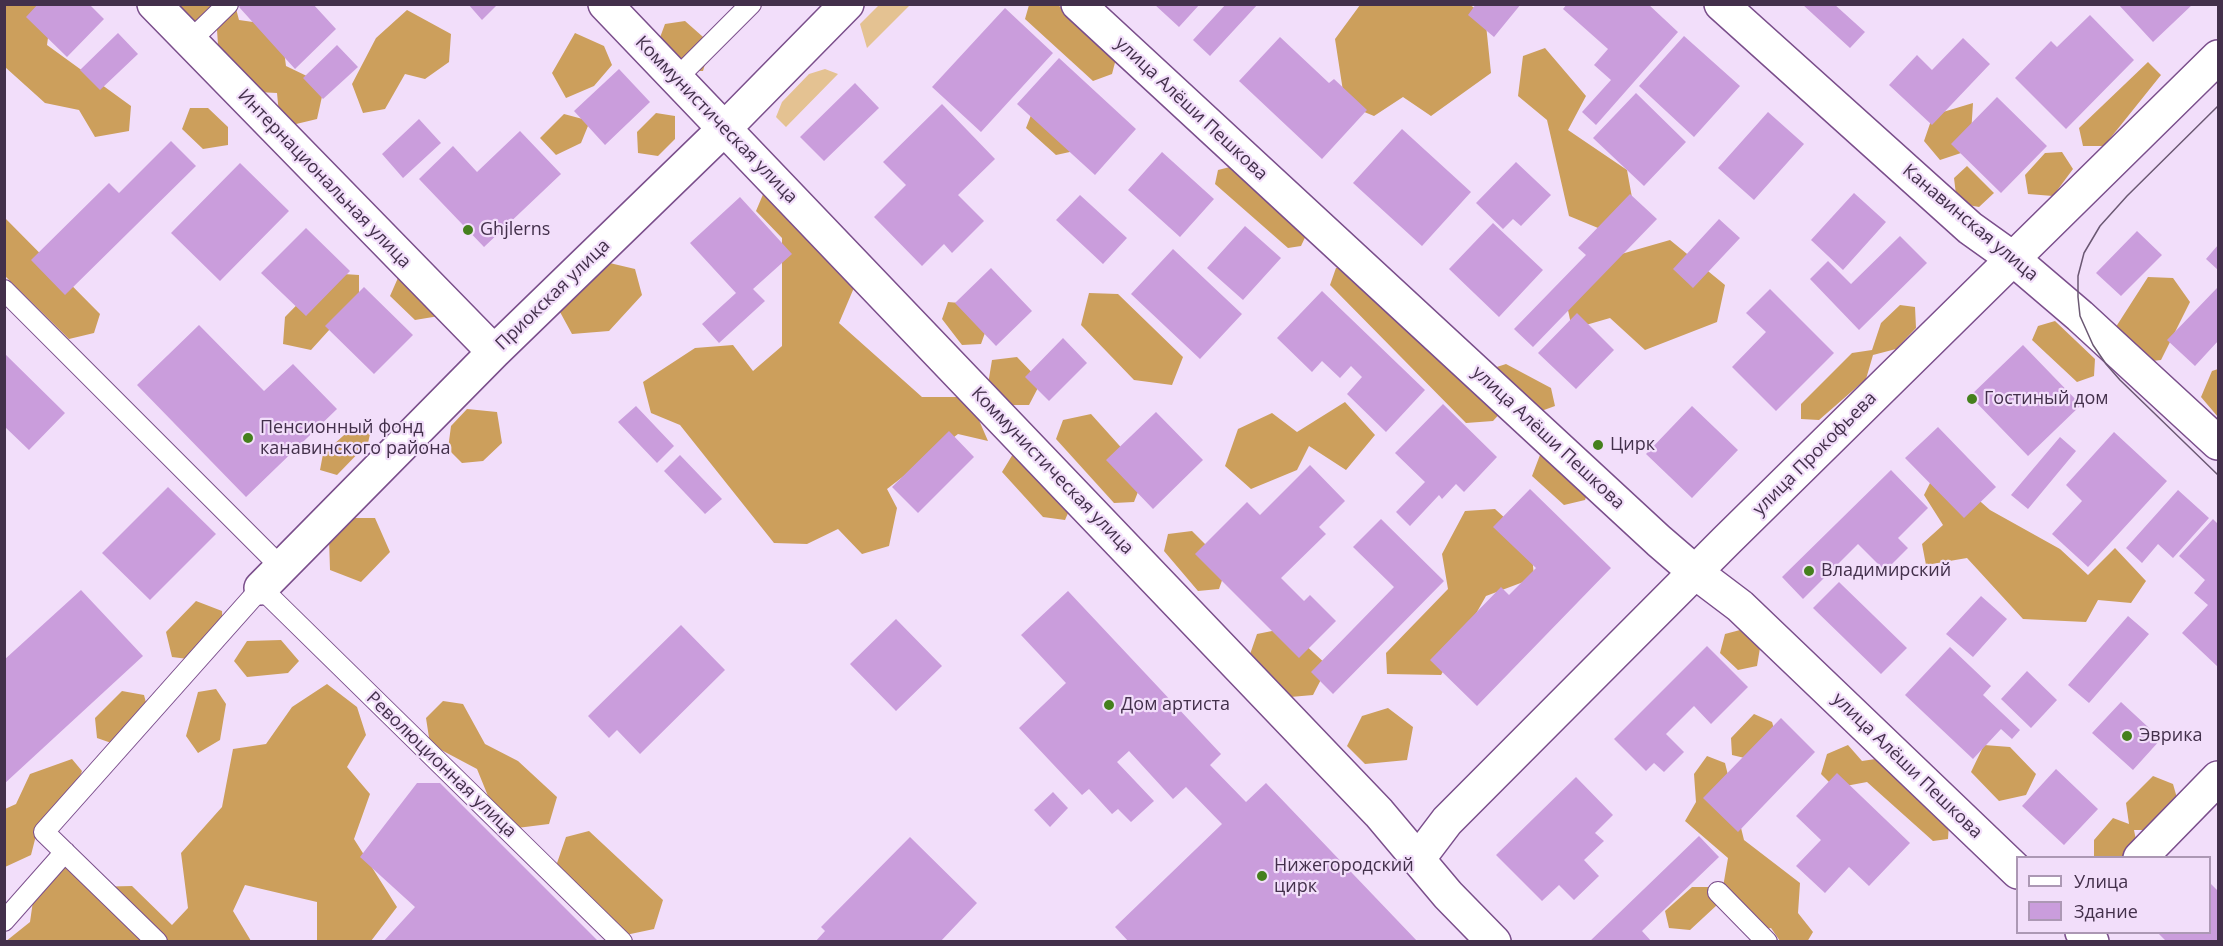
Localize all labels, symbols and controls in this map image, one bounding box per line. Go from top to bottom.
street label: Коммунистическая улица [630,32,802,208]
street label: улица Алёши Пешкова [1110,33,1272,185]
street label: Интернациональная улица [233,85,415,273]
street label: Канавинская улица [1898,160,2042,286]
place label: Ghjlerns [480,219,550,241]
marker: Ghjlerns [461,223,475,237]
street label: Приокская улица [491,235,615,355]
street label: улица Алёши Пешкова [1467,362,1629,514]
street label: Коммунистическая улица [966,383,1138,559]
street label: улица Прокофьева [1749,388,1881,520]
place label: Гостиный дом [1984,388,2108,410]
marker: Гостиный дом [1965,392,1979,406]
place label: Пенсионный фонд канавинского района [260,417,451,460]
marker: Пенсионный фонд канавинского района [241,431,255,445]
place label: Цирк [1610,434,1655,456]
marker: Цирк [1591,438,1605,452]
place label: Владимирский [1821,560,1951,582]
marker: Владимирский [1802,564,1816,578]
street label: Революционная улица [361,688,521,842]
street label: улица Алёши Пешкова [1827,689,1987,843]
place label: Дом артиста [1121,694,1230,716]
marker: Дом артиста [1102,698,1116,712]
place label: Эврика [2139,725,2202,747]
marker: Эврика [2120,729,2134,743]
place label: Нижегородский цирк [1274,855,1414,898]
legend [2016,856,2211,934]
marker: Нижегородский цирк [1255,869,1269,883]
text: Улица [2074,869,2128,893]
text: Здание [2074,899,2138,923]

